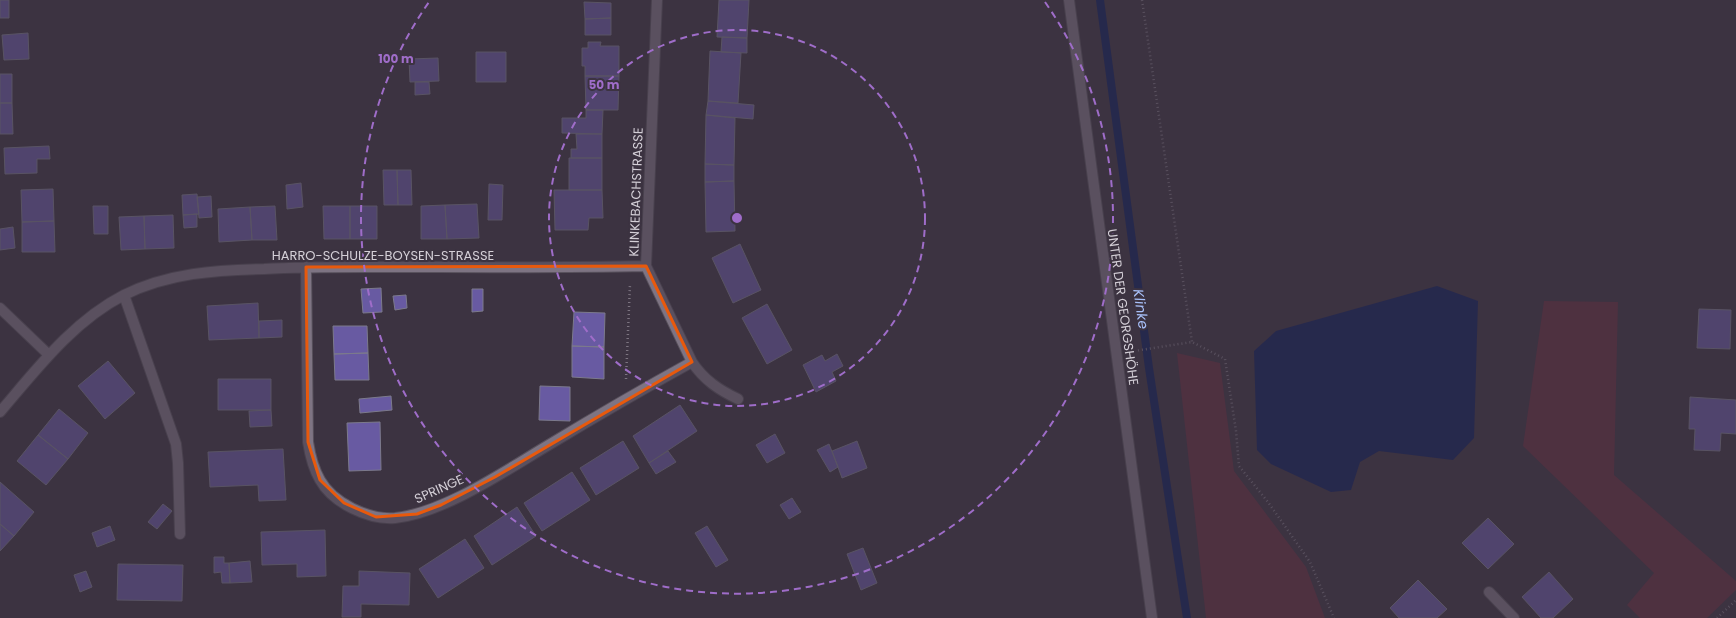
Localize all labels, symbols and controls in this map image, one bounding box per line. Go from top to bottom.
text: 100 m [378,50,414,67]
text: 50 m [589,76,620,93]
street label: KLINKEBACHSTRASSE [624,127,648,257]
centre of rings [730,211,744,225]
street label: UNTER DER GEORGSHÖHE [1103,228,1143,386]
street label: HARRO-SCHULZE-BOYSEN-STRASSE [272,246,494,265]
water label: Klinke [1128,288,1154,331]
street label: SPRINGE [411,470,467,508]

